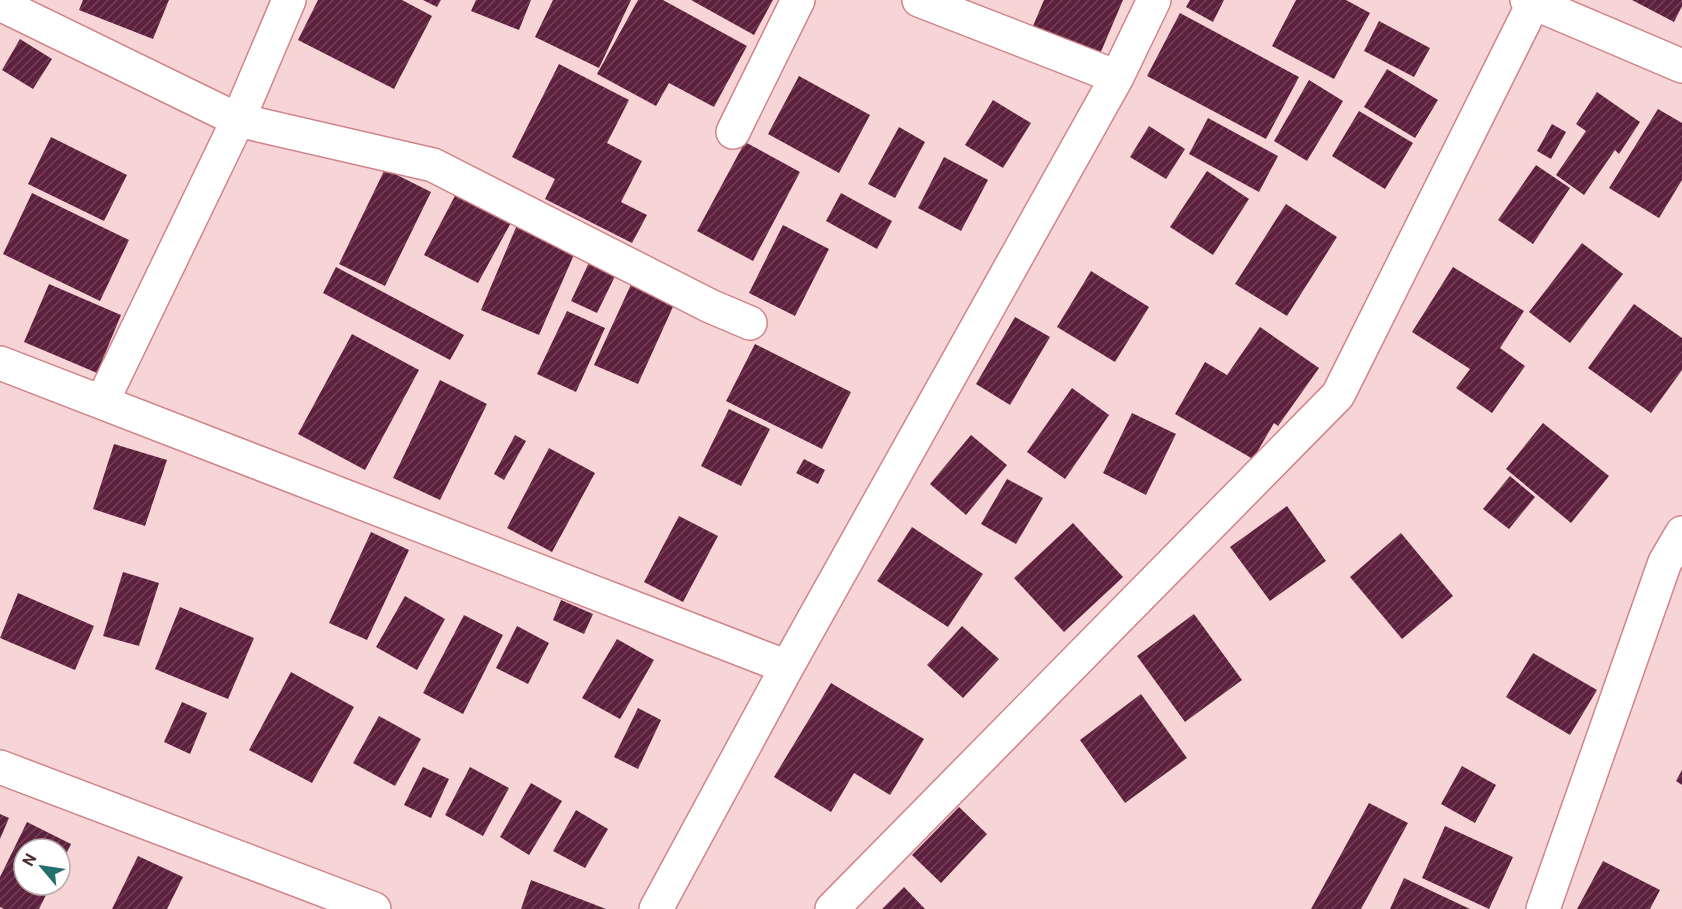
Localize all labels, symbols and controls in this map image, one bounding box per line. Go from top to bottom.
north arrow [12,837,72,897]
text: N [18,850,40,870]

